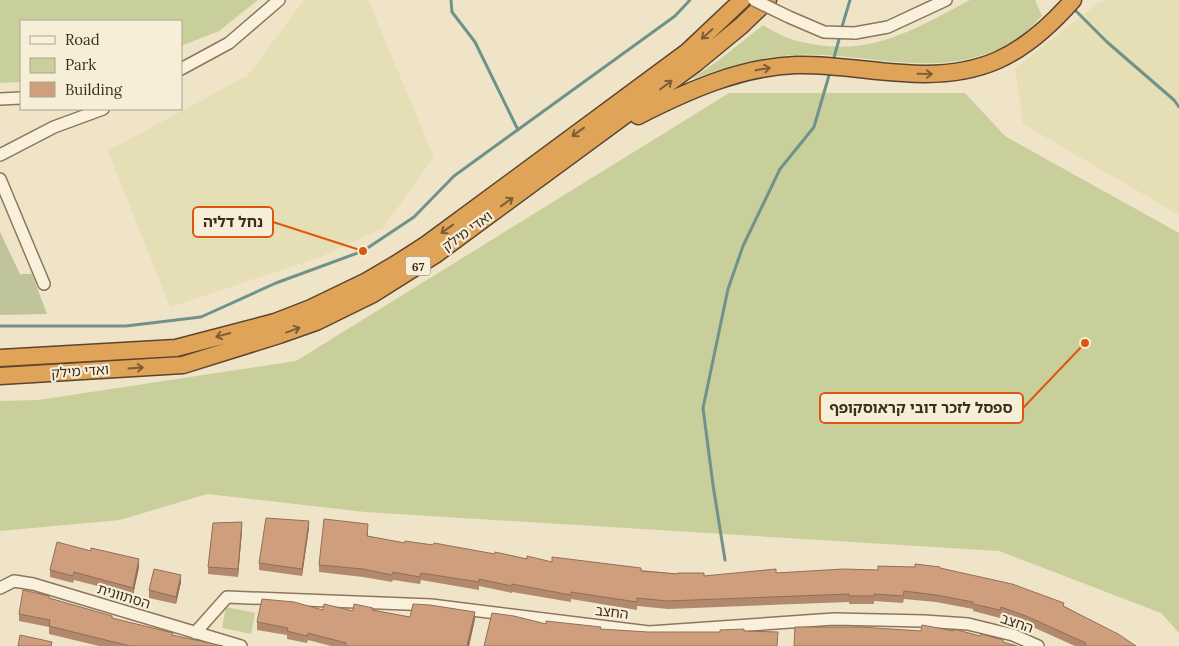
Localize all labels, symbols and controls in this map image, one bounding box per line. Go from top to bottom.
legend [20,20,182,110]
one-way arrow [701,28,714,40]
text: Road [65,30,100,49]
text: Park [65,55,96,74]
one-way arrow [754,63,770,73]
one-way arrow [916,69,932,79]
text: Building [65,80,123,99]
one-way arrow [659,80,672,91]
one-way arrow [572,127,585,138]
one-way arrow [500,197,513,208]
callout: נחל דליה [193,207,273,237]
street label: ואדי מילק [438,207,496,255]
text: נחל דליה [203,212,263,231]
one-way arrow [440,224,454,234]
road number: 67 [406,256,430,276]
one-way arrow [285,325,300,334]
one-way arrow [216,331,232,341]
street label: ואדי מילק [50,360,110,382]
one-way arrow [128,363,144,372]
callout: ספסל לזכר דובי קראוסקופף [820,393,1023,423]
text: ספסל לזכר דובי קראוסקופף [829,398,1013,417]
street label: הסתוונית [95,579,153,613]
street label: החצב [594,601,630,623]
street label: החצב [998,609,1036,637]

